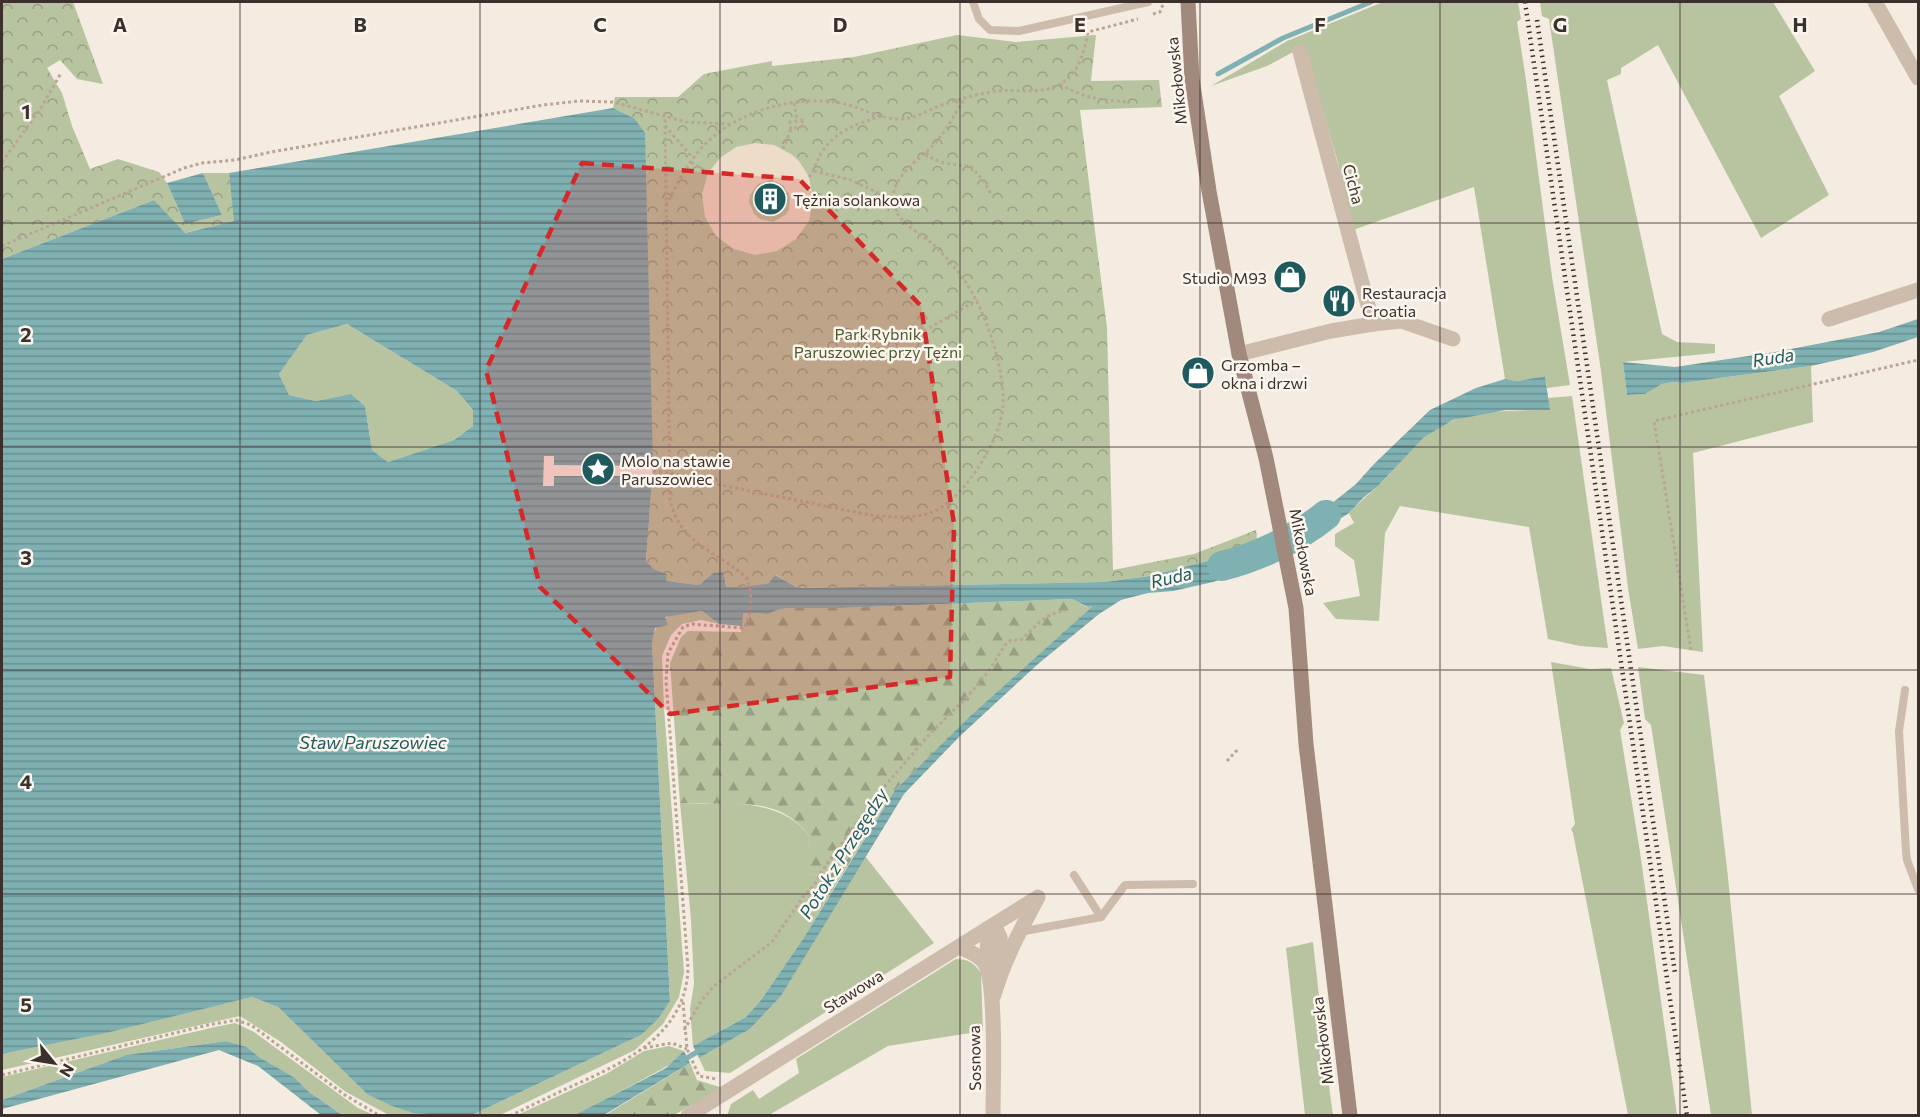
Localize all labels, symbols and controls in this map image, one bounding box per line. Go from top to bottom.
text: A [113,12,127,36]
text: B [353,12,367,36]
text: C [593,12,607,36]
text: D [833,12,847,36]
text: E [1074,12,1086,36]
text: F [1314,12,1326,36]
text: G [1553,12,1567,36]
text: H [1793,12,1808,36]
street label: Mikołowska [1162,36,1190,126]
text: 1 [21,99,31,123]
street label: Cicha [1340,162,1368,206]
building icon: Tężnia solankowa [752,181,788,217]
place label: Tężnia solankowa [793,190,920,209]
shop icon: Studio M93 [1272,259,1308,295]
place label: Studio M93 [1182,268,1267,287]
restaurant icon: Restauracja Croatia [1321,283,1357,319]
place label: Restauracja Croatia [1362,283,1447,320]
text: 2 [20,322,32,346]
park label: Park Rybnik Paruszowiec przy Tężni [794,324,962,361]
water label: Ruda [1751,343,1795,371]
shop icon: Grzomba – okna i drzwi [1180,355,1216,391]
place label: Grzomba – okna i drzwi [1221,355,1308,392]
place icon: Molo na stawie Paruszowiec [580,451,616,487]
place label: Molo na stawie Paruszowiec [621,451,730,488]
street label: Mikołowska [1286,507,1322,597]
text: 3 [20,545,32,569]
water label: Ruda [1148,562,1194,592]
water label: Staw Paruszowiec [299,731,447,753]
text: 4 [20,769,32,793]
water label: Potok z Przegędzy [794,783,892,922]
street label: Stawowa [820,965,886,1017]
text: 5 [20,992,32,1016]
street label: Mikołowska [1307,996,1337,1086]
street label: Sosnowa [964,1025,984,1091]
north arrow [24,1033,84,1093]
text: N [56,1061,79,1081]

